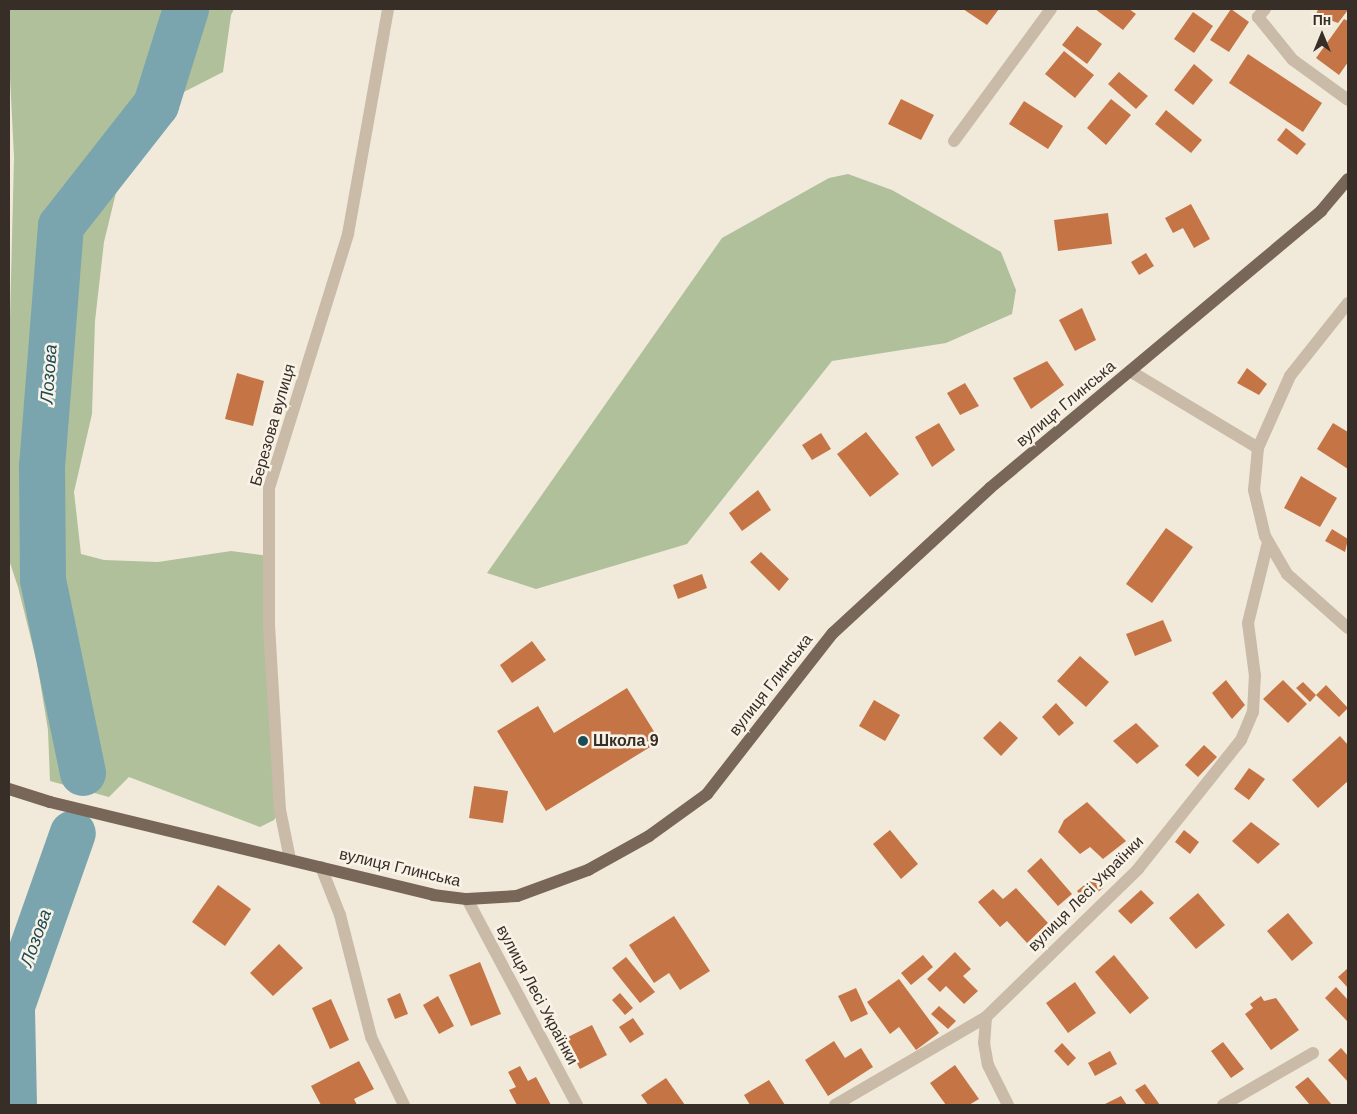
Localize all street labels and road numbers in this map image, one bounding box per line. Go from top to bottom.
street label: вулиця Глинська [1012,357,1120,451]
street label: Березова вулиця [246,362,300,488]
street label: вулиця Глинська [725,630,817,740]
street label: вулиця Лесі Українки [1024,832,1148,956]
street label: вулиця Глинська [338,845,462,891]
street label: вулиця Лесі Українки [492,922,582,1068]

